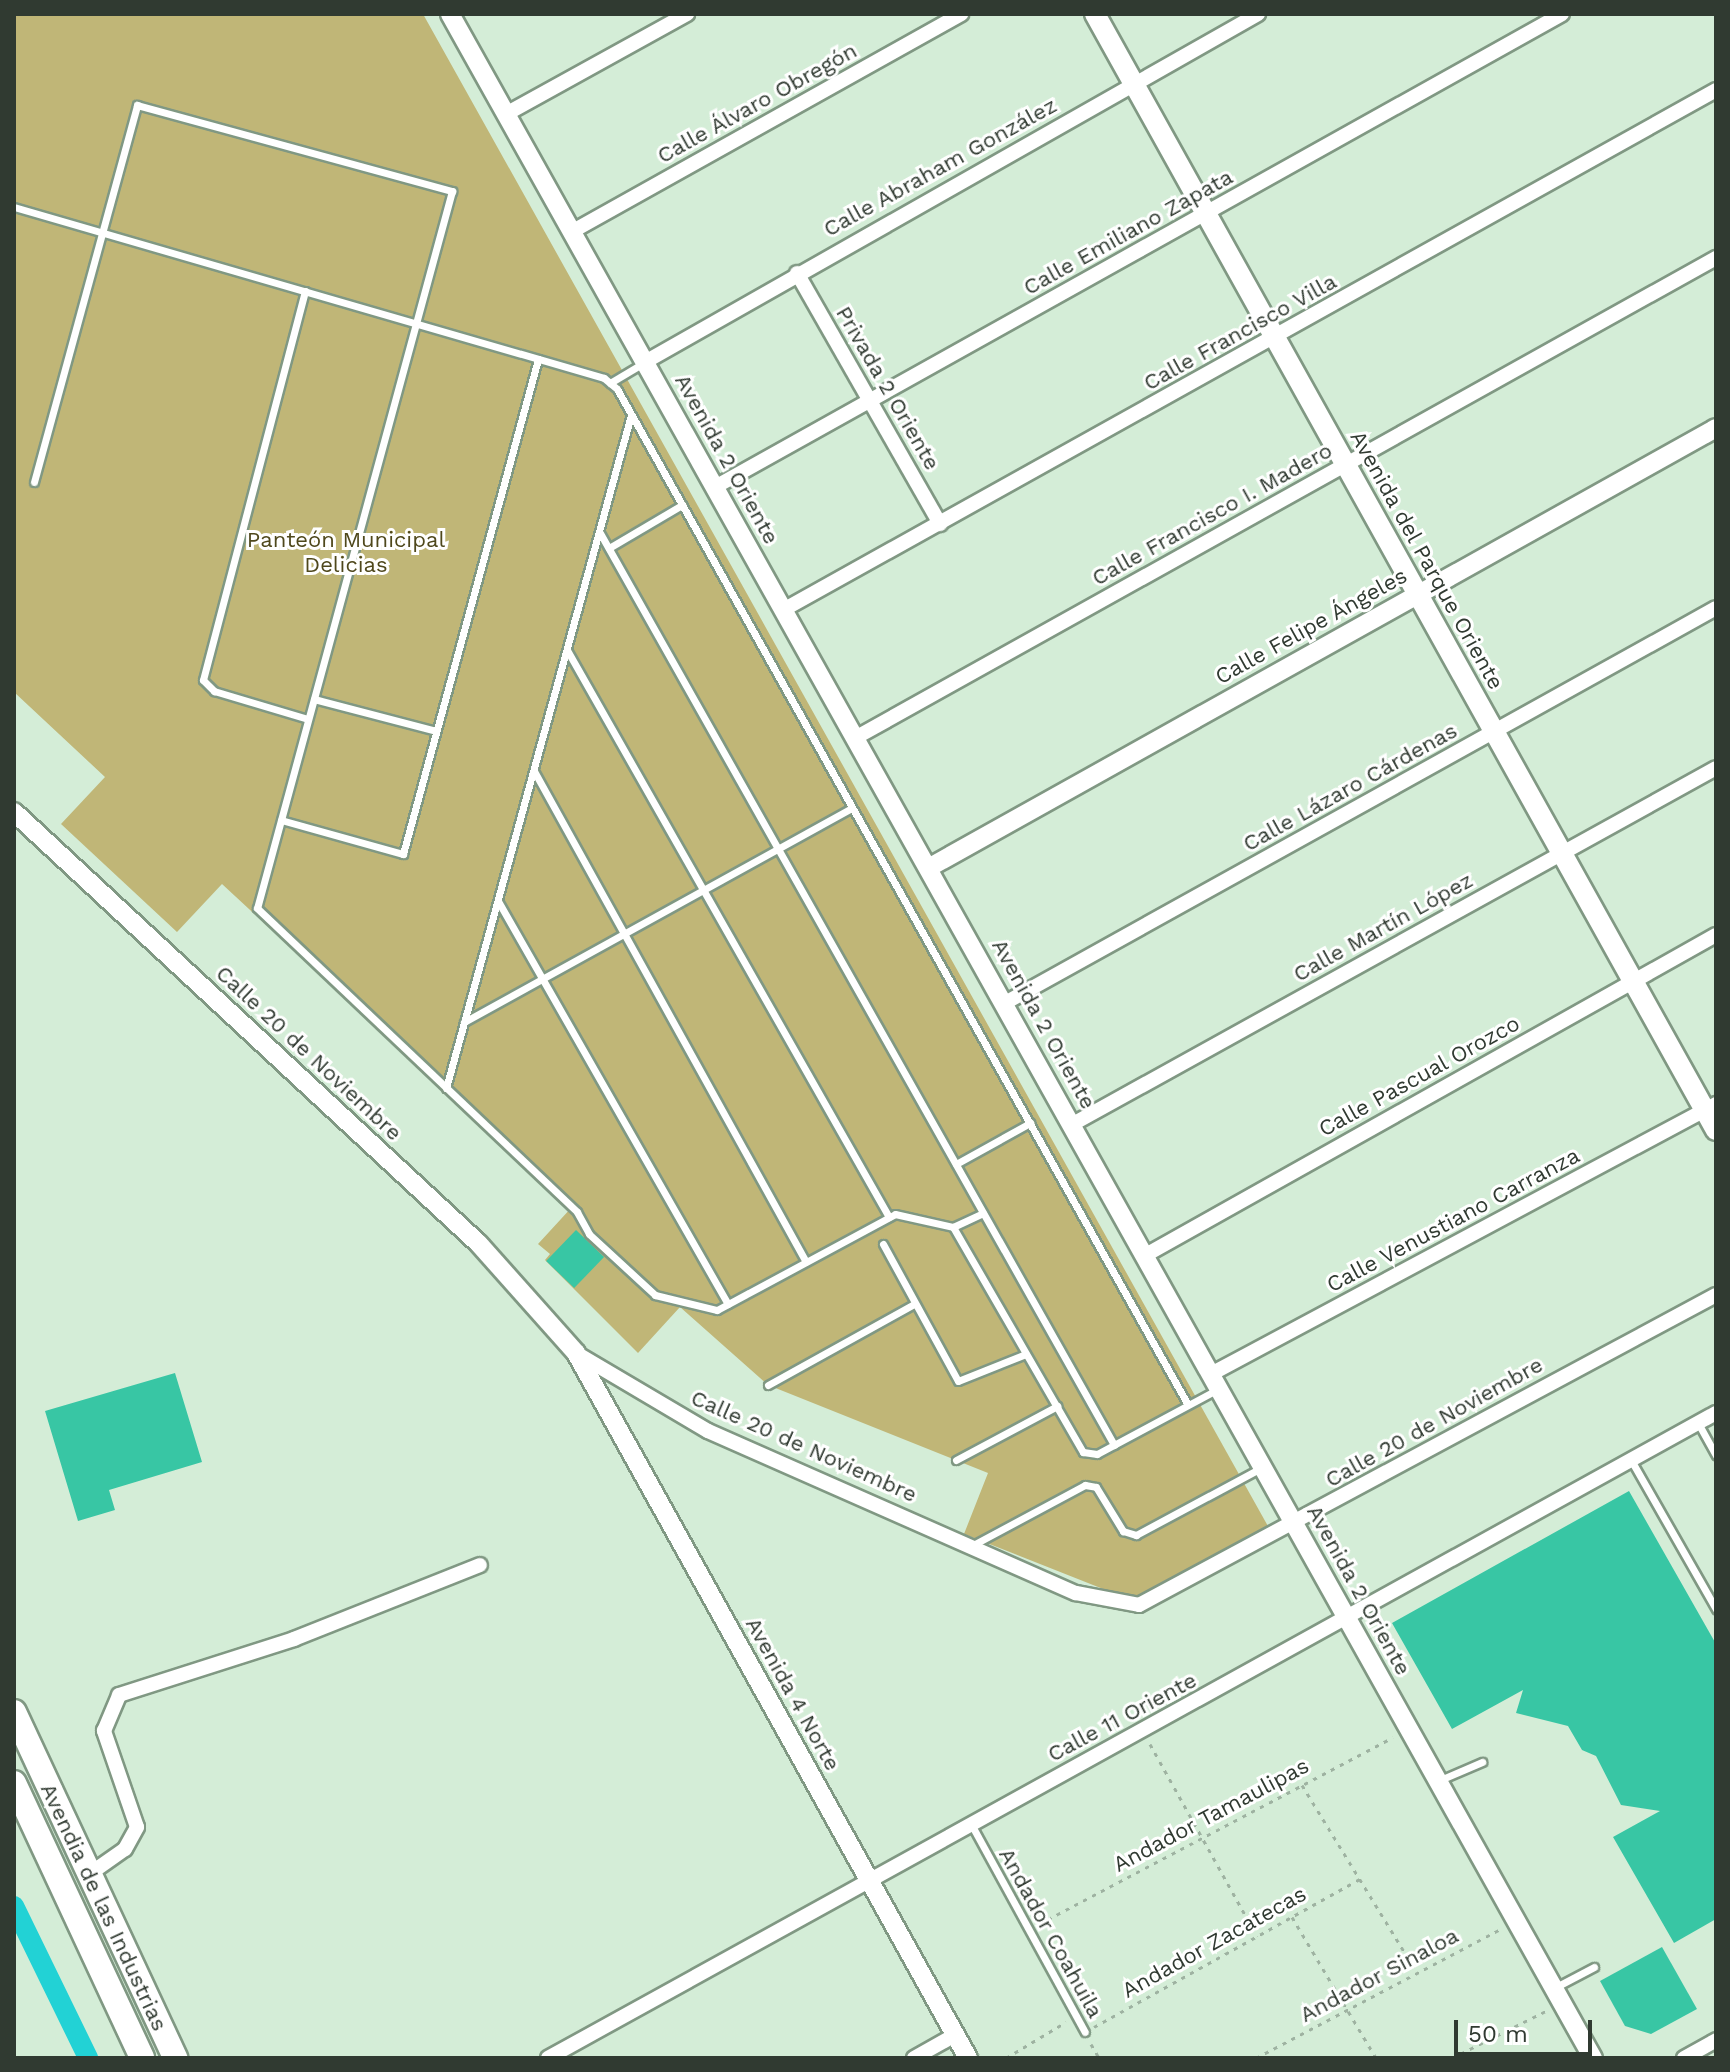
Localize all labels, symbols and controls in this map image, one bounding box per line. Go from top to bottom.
street label: Calle Álvaro Obregón [652,37,862,169]
street label: Calle Abraham González [818,92,1062,242]
street label: Calle Emiliano Zapata [1019,163,1237,301]
street label: Calle Francisco Villa [1139,268,1341,396]
street label: Privada 2 Oriente [830,301,946,475]
street label: Avenida 2 Oriente [669,369,785,549]
street label: Avenida del Parque Oriente [1344,425,1510,695]
street label: Calle Francisco I. Madero [1087,437,1337,591]
park label: Panteón Municipal Delicias [247,526,445,578]
street label: Calle Felipe Ángeles [1210,562,1412,690]
street label: Calle Lázaro Cárdenas [1238,717,1462,857]
street label: Calle Martín López [1289,867,1477,987]
street label: Avenida 2 Oriente [986,934,1102,1114]
street label: Calle 20 de Noviembre [211,960,407,1146]
street label: Calle Pascual Orozco [1314,1010,1524,1142]
street label: Calle Venustiano Carranza [1322,1142,1584,1298]
street label: Calle 20 de Noviembre [1321,1351,1547,1493]
street label: Calle 20 de Noviembre [687,1384,921,1508]
street label: Avenida 2 Oriente [1301,1500,1417,1680]
street label: Avenida 4 Norte [740,1613,846,1775]
street label: Calle 11 Oriente [1043,1667,1201,1767]
street label: Andador Tamaulipas [1108,1752,1314,1878]
street label: Avendia de las Industrias [35,1779,173,2035]
street label: Andador Coahuila [993,1843,1109,2023]
street label: Andador Zacatecas [1117,1880,1311,2004]
street label: Andador Sinaloa [1295,1922,1463,2028]
scale bar [1458,2004,1596,2054]
text: 50 m [1468,2020,1528,2048]

